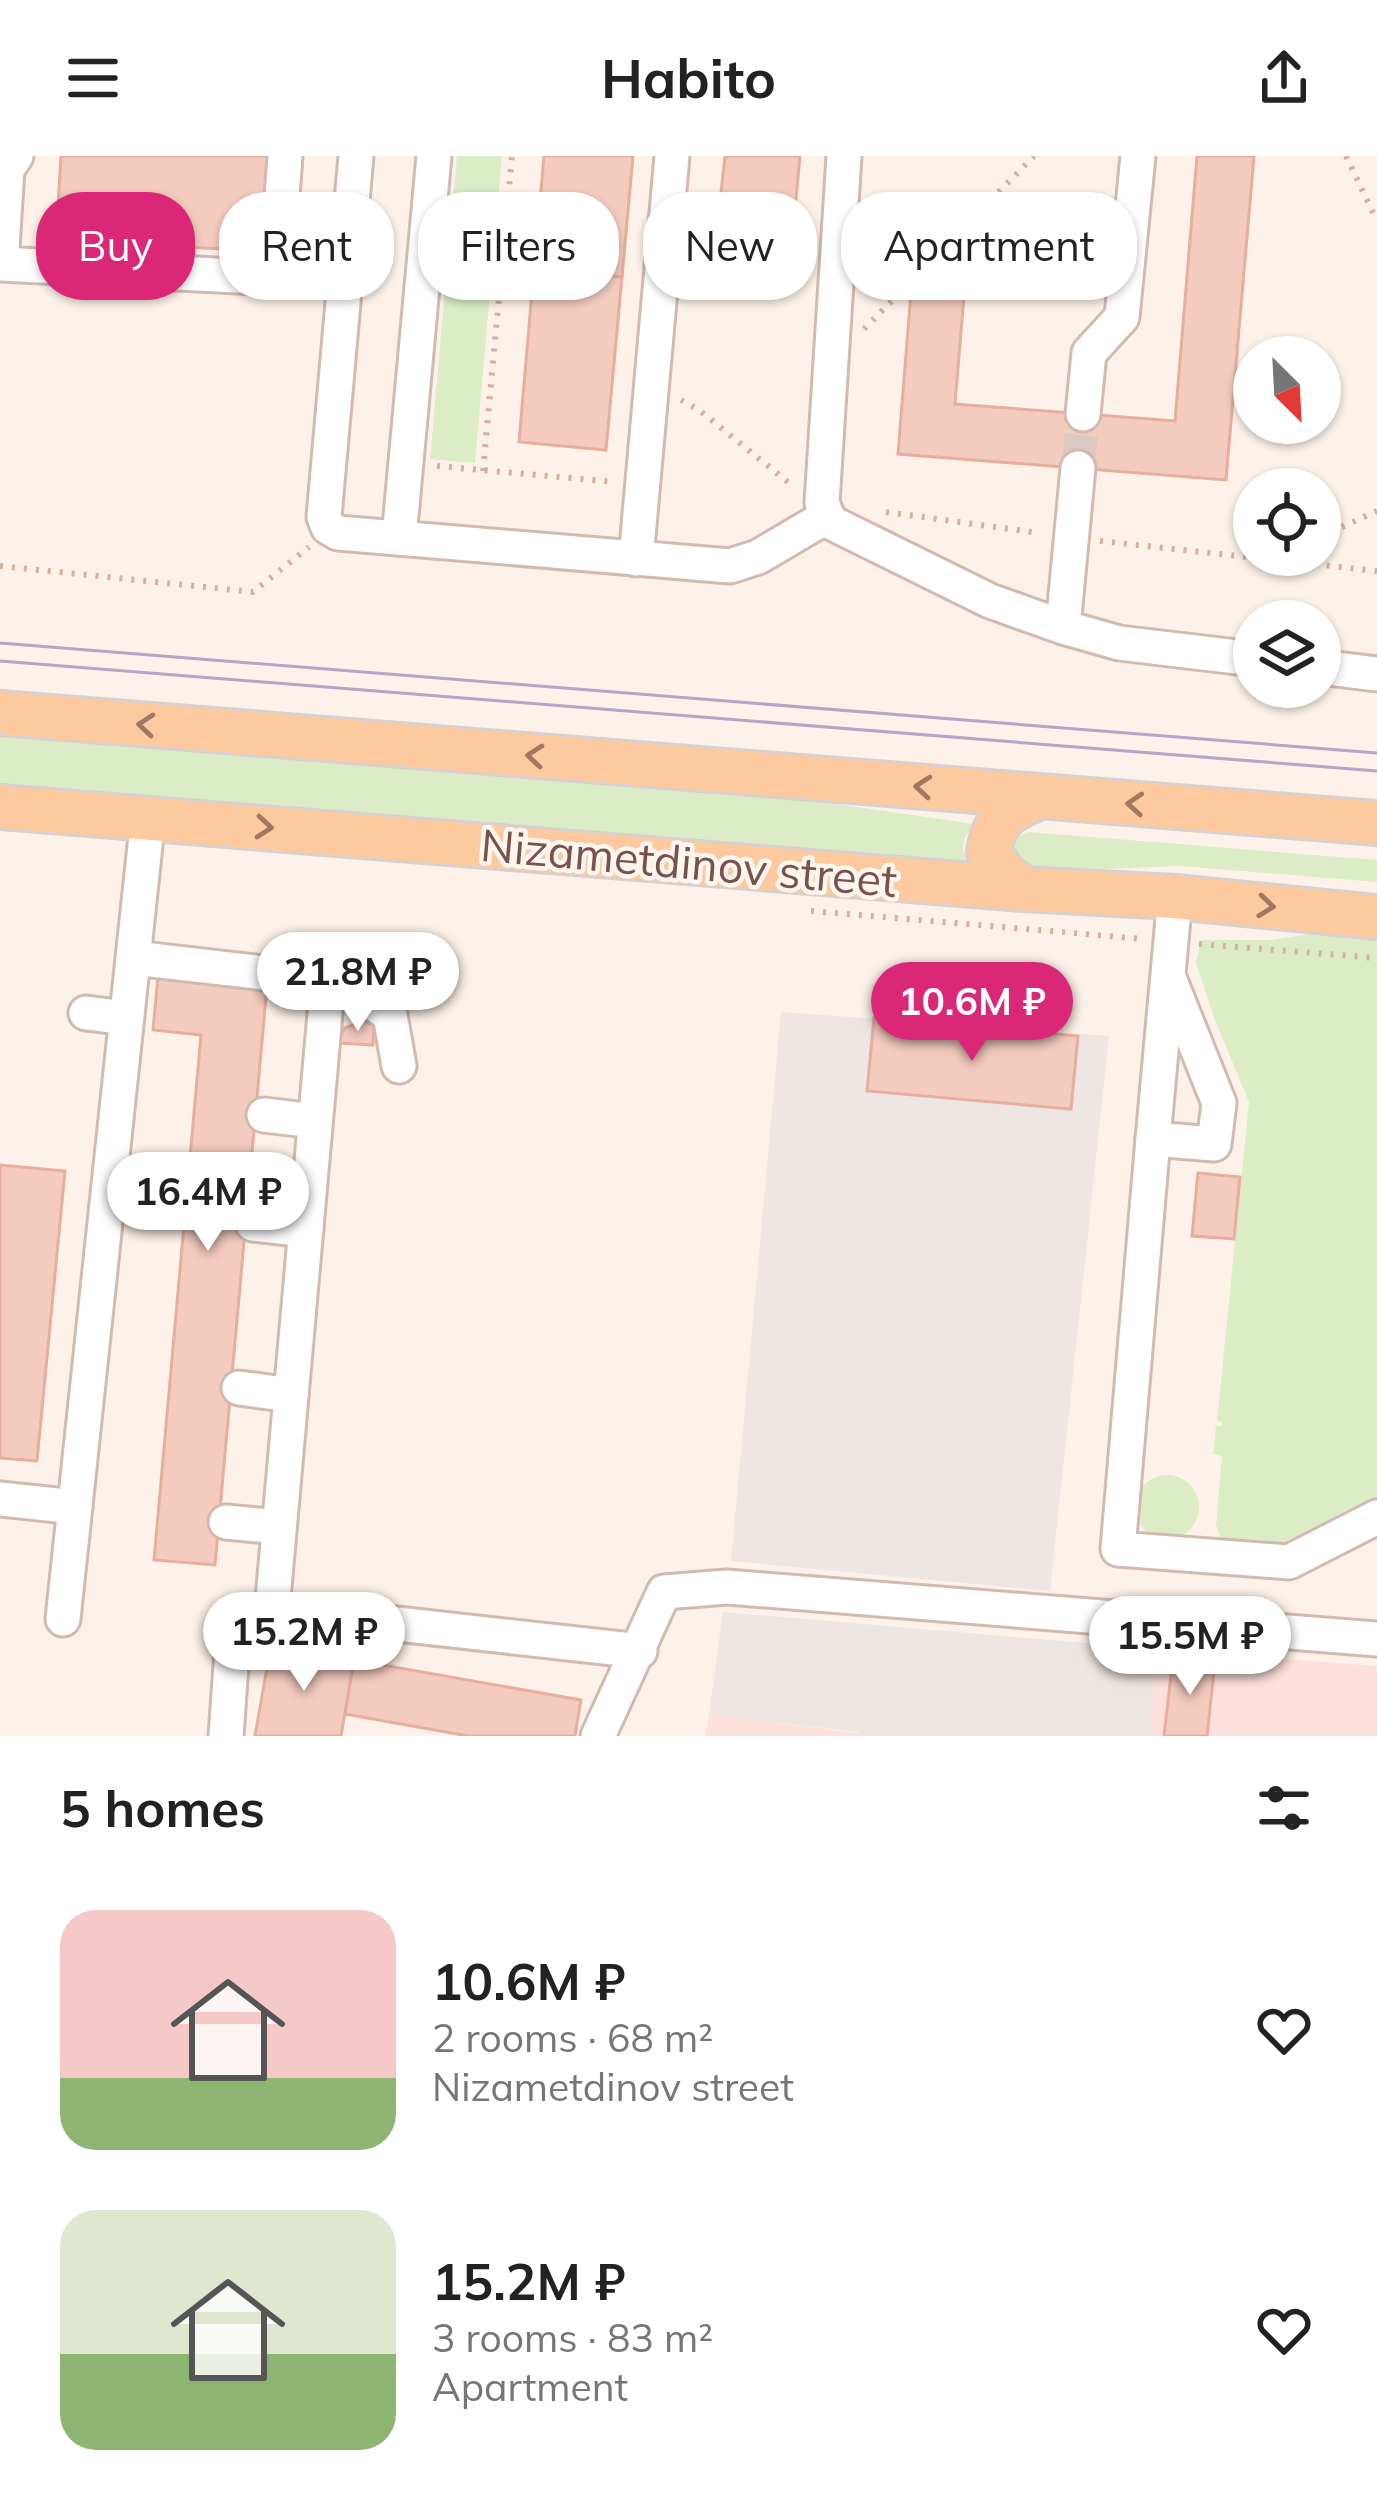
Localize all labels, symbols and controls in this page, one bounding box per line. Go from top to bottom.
text: Habito [601,44,776,112]
icon: menu [60,45,126,111]
icon: share [1251,45,1317,111]
chip: Buy [36,192,195,300]
chip: Rent [219,192,394,300]
chip: Filters [418,192,619,300]
chip: New [643,192,817,300]
chip: Apartment [841,192,1137,300]
north arrow [1233,336,1341,444]
map controls [1233,336,1341,708]
button: locate [1233,468,1341,576]
button: layers [1233,600,1341,708]
one-way arrow [136,712,155,738]
one-way arrow [525,744,544,769]
one-way arrow [913,775,932,801]
one-way arrow [1125,792,1144,818]
one-way arrow [255,814,274,839]
street label: Nizametdinov street [479,816,899,908]
one-way arrow [1257,893,1276,918]
pin: 21.8M ₽ [247,932,469,1034]
text: 21.8M ₽ [284,946,432,995]
pin: 10.6M ₽ [861,962,1083,1064]
text: 10.6M ₽ [898,976,1046,1025]
pin: 16.4M ₽ [97,1152,319,1254]
text: 16.4M ₽ [134,1166,282,1215]
pin: 15.2M ₽ [193,1592,415,1694]
pin: 15.5M ₽ [1079,1596,1301,1698]
text: 15.2M ₽ [230,1606,378,1655]
text: 15.5M ₽ [1116,1610,1264,1659]
icon: filters [1251,1775,1317,1841]
text: 5 homes [60,1776,265,1840]
text: 10.6M ₽ [432,1949,625,2013]
icon: home [156,1958,300,2102]
icon: heart [1251,1997,1317,2063]
text: 2 rooms · 68 m² [432,2013,713,2062]
text: Nizametdinov street [432,2062,794,2111]
text: 15.2M ₽ [432,2249,625,2313]
icon: home [156,2258,300,2402]
icon: heart [1251,2297,1317,2363]
text: 3 rooms · 83 m² [432,2313,713,2362]
text: Apartment [432,2362,628,2411]

